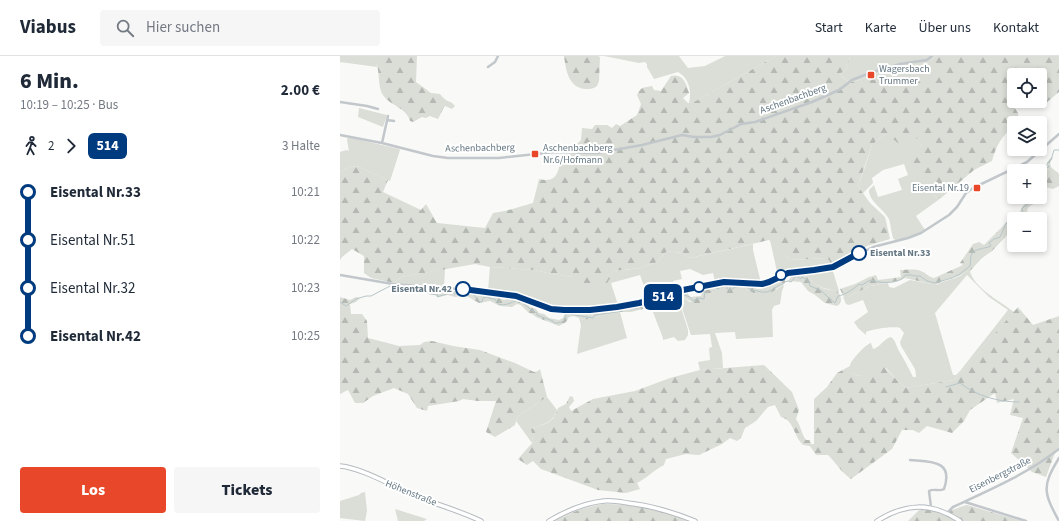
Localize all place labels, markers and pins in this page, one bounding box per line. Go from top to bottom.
place label: Wagersbach Trummer [879,62,930,88]
marker: Wagersbach Trummer [866,70,876,80]
place label: Aschenbachberg Nr.6/Hofmann [543,141,613,167]
marker: Aschenbachberg Nr.6/Hofmann [530,149,540,159]
place label: Eisental Nr.19 [912,181,969,195]
marker: Eisental Nr.19 [972,183,982,193]
marker: Eisental Nr.33 [851,245,867,261]
place label: Eisental Nr.33 [870,246,931,260]
unlabelled marker [775,269,787,281]
marker: Eisental Nr.42 [455,281,471,297]
unlabelled marker [693,281,705,293]
place label: Eisental Nr.42 [391,282,452,296]

